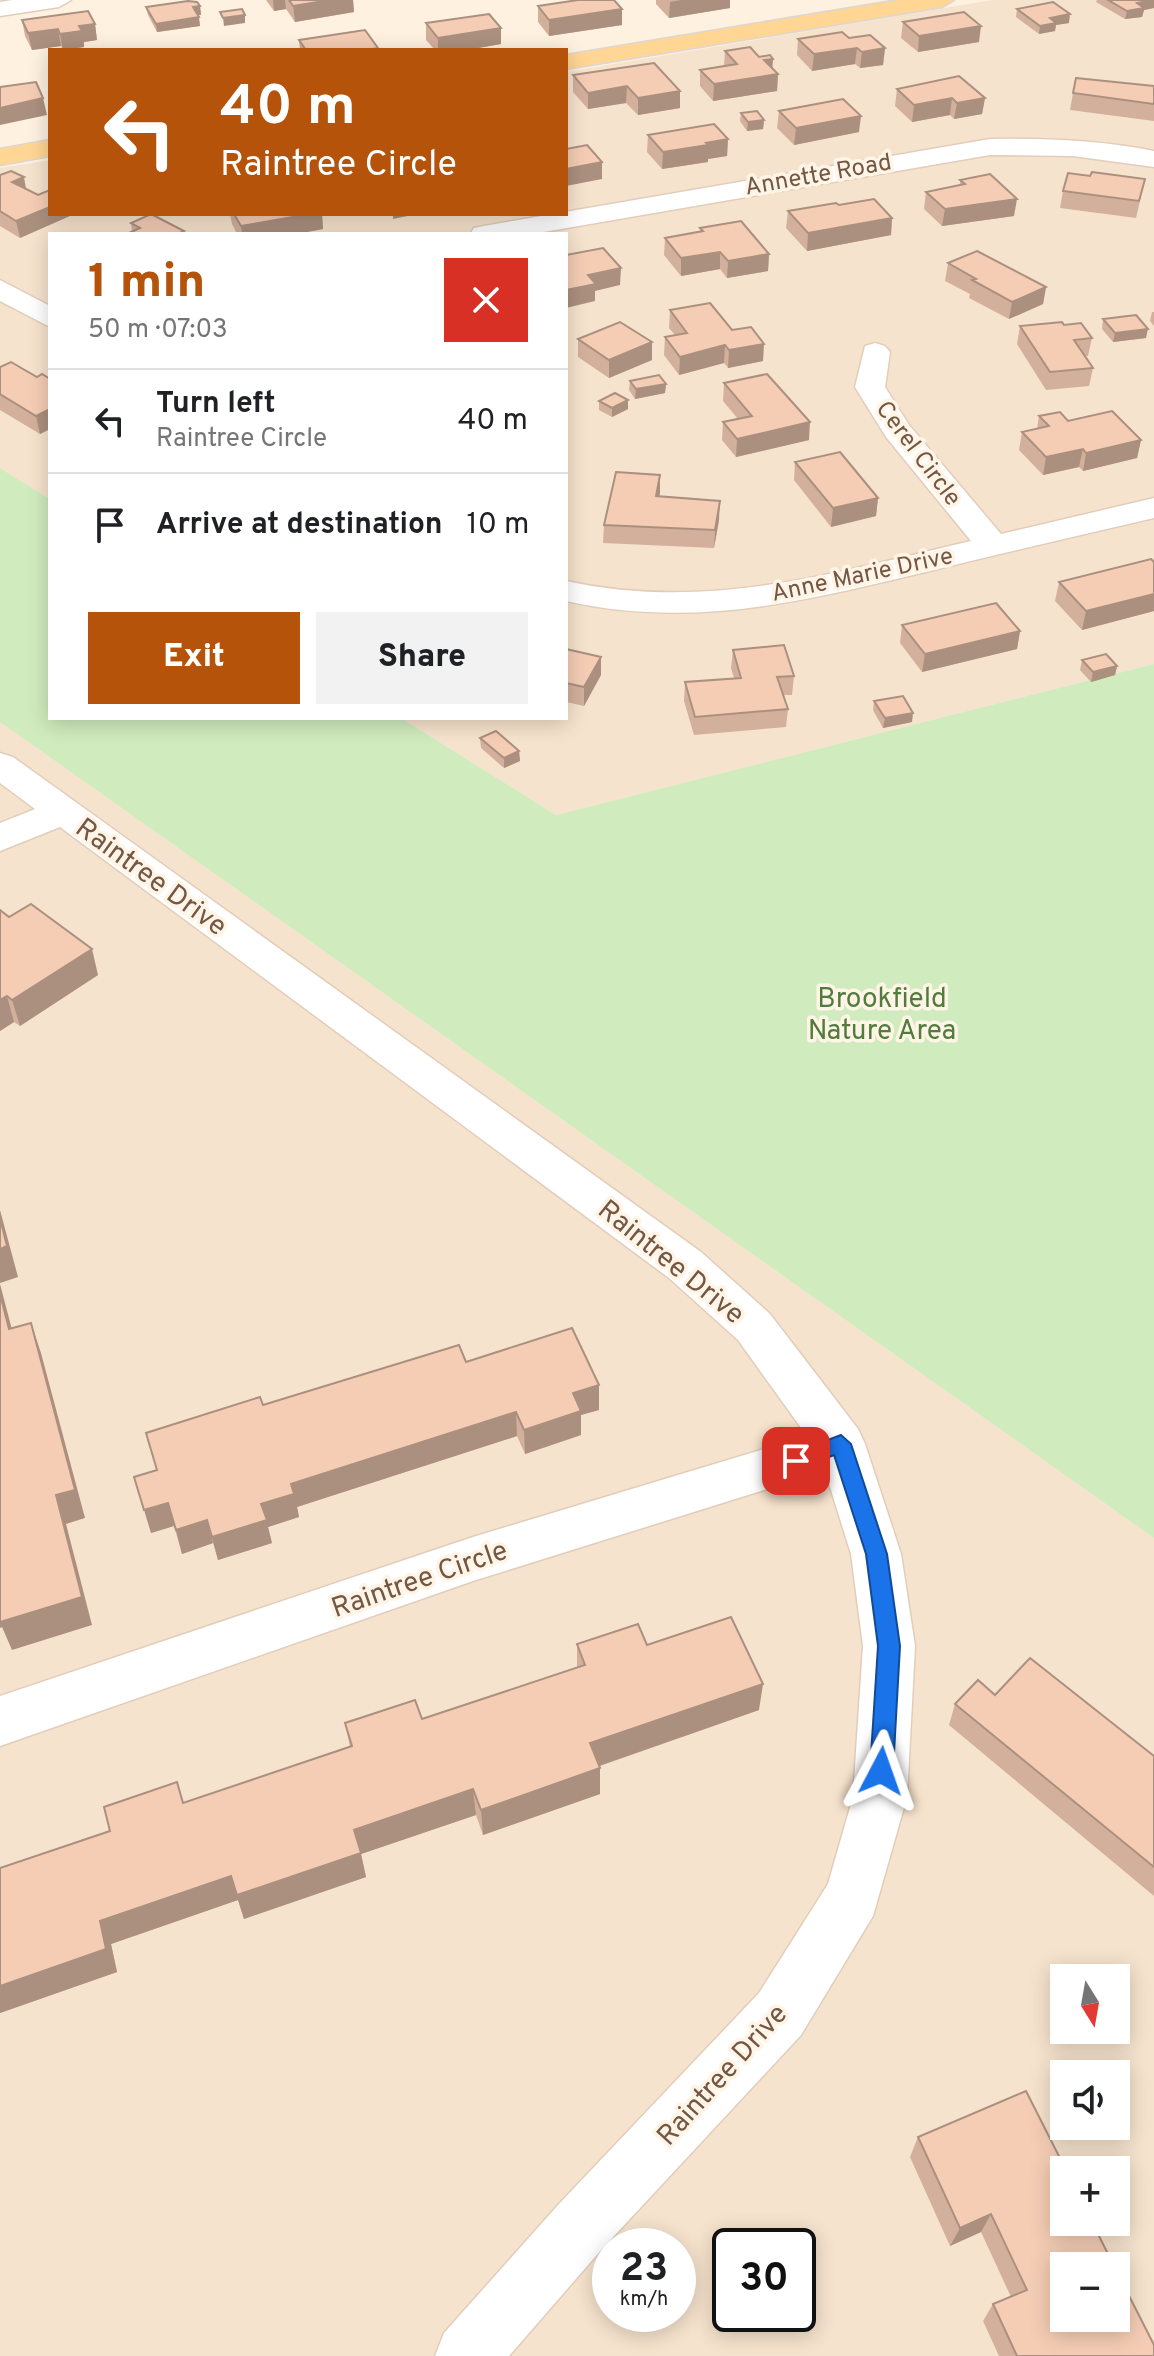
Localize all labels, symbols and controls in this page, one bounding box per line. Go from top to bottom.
text: 40 m [220,74,356,144]
icon: left [88,80,192,184]
text: Raintree Circle [220,143,457,189]
street label: Annette Road [743,148,894,204]
text: 1 min [88,254,205,314]
button: close [444,258,528,342]
text: 50 m · 07:03 [88,314,228,347]
text: Turn left [156,386,276,423]
street label: Cerel Circle [868,396,967,513]
icon: left [88,399,132,443]
text: 40 m [458,403,528,440]
text: Raintree Circle [156,423,327,456]
icon: arrive [88,503,132,547]
text: Arrive at destination [156,507,442,544]
text: 10 m [466,507,529,544]
street label: Anne Marie Drive [769,542,956,610]
button: Exit [88,612,300,704]
button: Share [316,612,528,704]
street label: Raintree Drive [67,811,233,946]
park label: Brookfield Nature Area [808,982,956,1050]
street label: Raintree Drive [589,1193,751,1334]
pin [762,1427,830,1495]
icon: arrive [774,1439,818,1483]
street label: Raintree Circle [327,1534,513,1628]
position arrow [839,1729,923,1813]
north arrow [1050,1964,1130,2044]
map controls [1050,1964,1130,2332]
street label: Raintree Drive [650,1998,796,2154]
button: sound [1050,2060,1130,2140]
button: + [1050,2156,1130,2236]
speed limit sign: 30 [712,2228,816,2332]
text: 23 [620,2245,668,2295]
button: − [1050,2252,1130,2332]
text: km/h [620,2287,668,2313]

